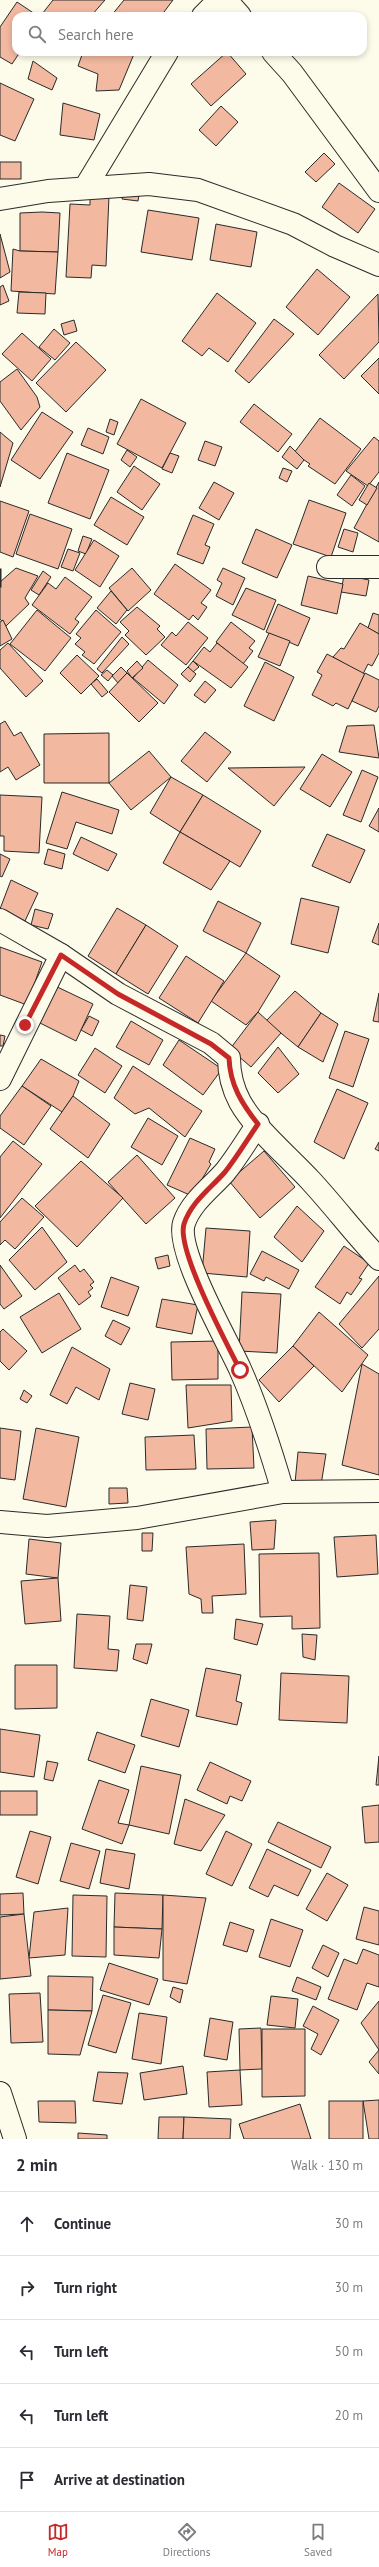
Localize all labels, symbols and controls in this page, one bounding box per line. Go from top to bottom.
search box [12,12,367,56]
icon: search [26,23,48,45]
text: Search here [58,25,134,44]
route end [16,1016,34,1034]
route start [231,1361,249,1379]
text: 2 min [16,2154,57,2176]
text: Walk · 130 m [291,2157,363,2174]
icon: ahead [16,2213,38,2235]
text: Continue [54,2214,111,2233]
text: 30 m [335,2215,363,2232]
icon: right [16,2277,38,2299]
text: Turn right [54,2278,117,2297]
text: 30 m [335,2279,363,2296]
icon: left [16,2341,38,2363]
text: Turn left [54,2342,108,2361]
text: 50 m [335,2343,363,2360]
icon: left [16,2405,38,2427]
text: Turn left [54,2406,108,2425]
text: 20 m [335,2407,363,2424]
icon: arrive [16,2469,38,2491]
text: Arrive at destination [54,2470,185,2489]
tab: Map [47,2521,69,2559]
tab: Directions [163,2521,210,2559]
tab: Saved [304,2521,332,2559]

